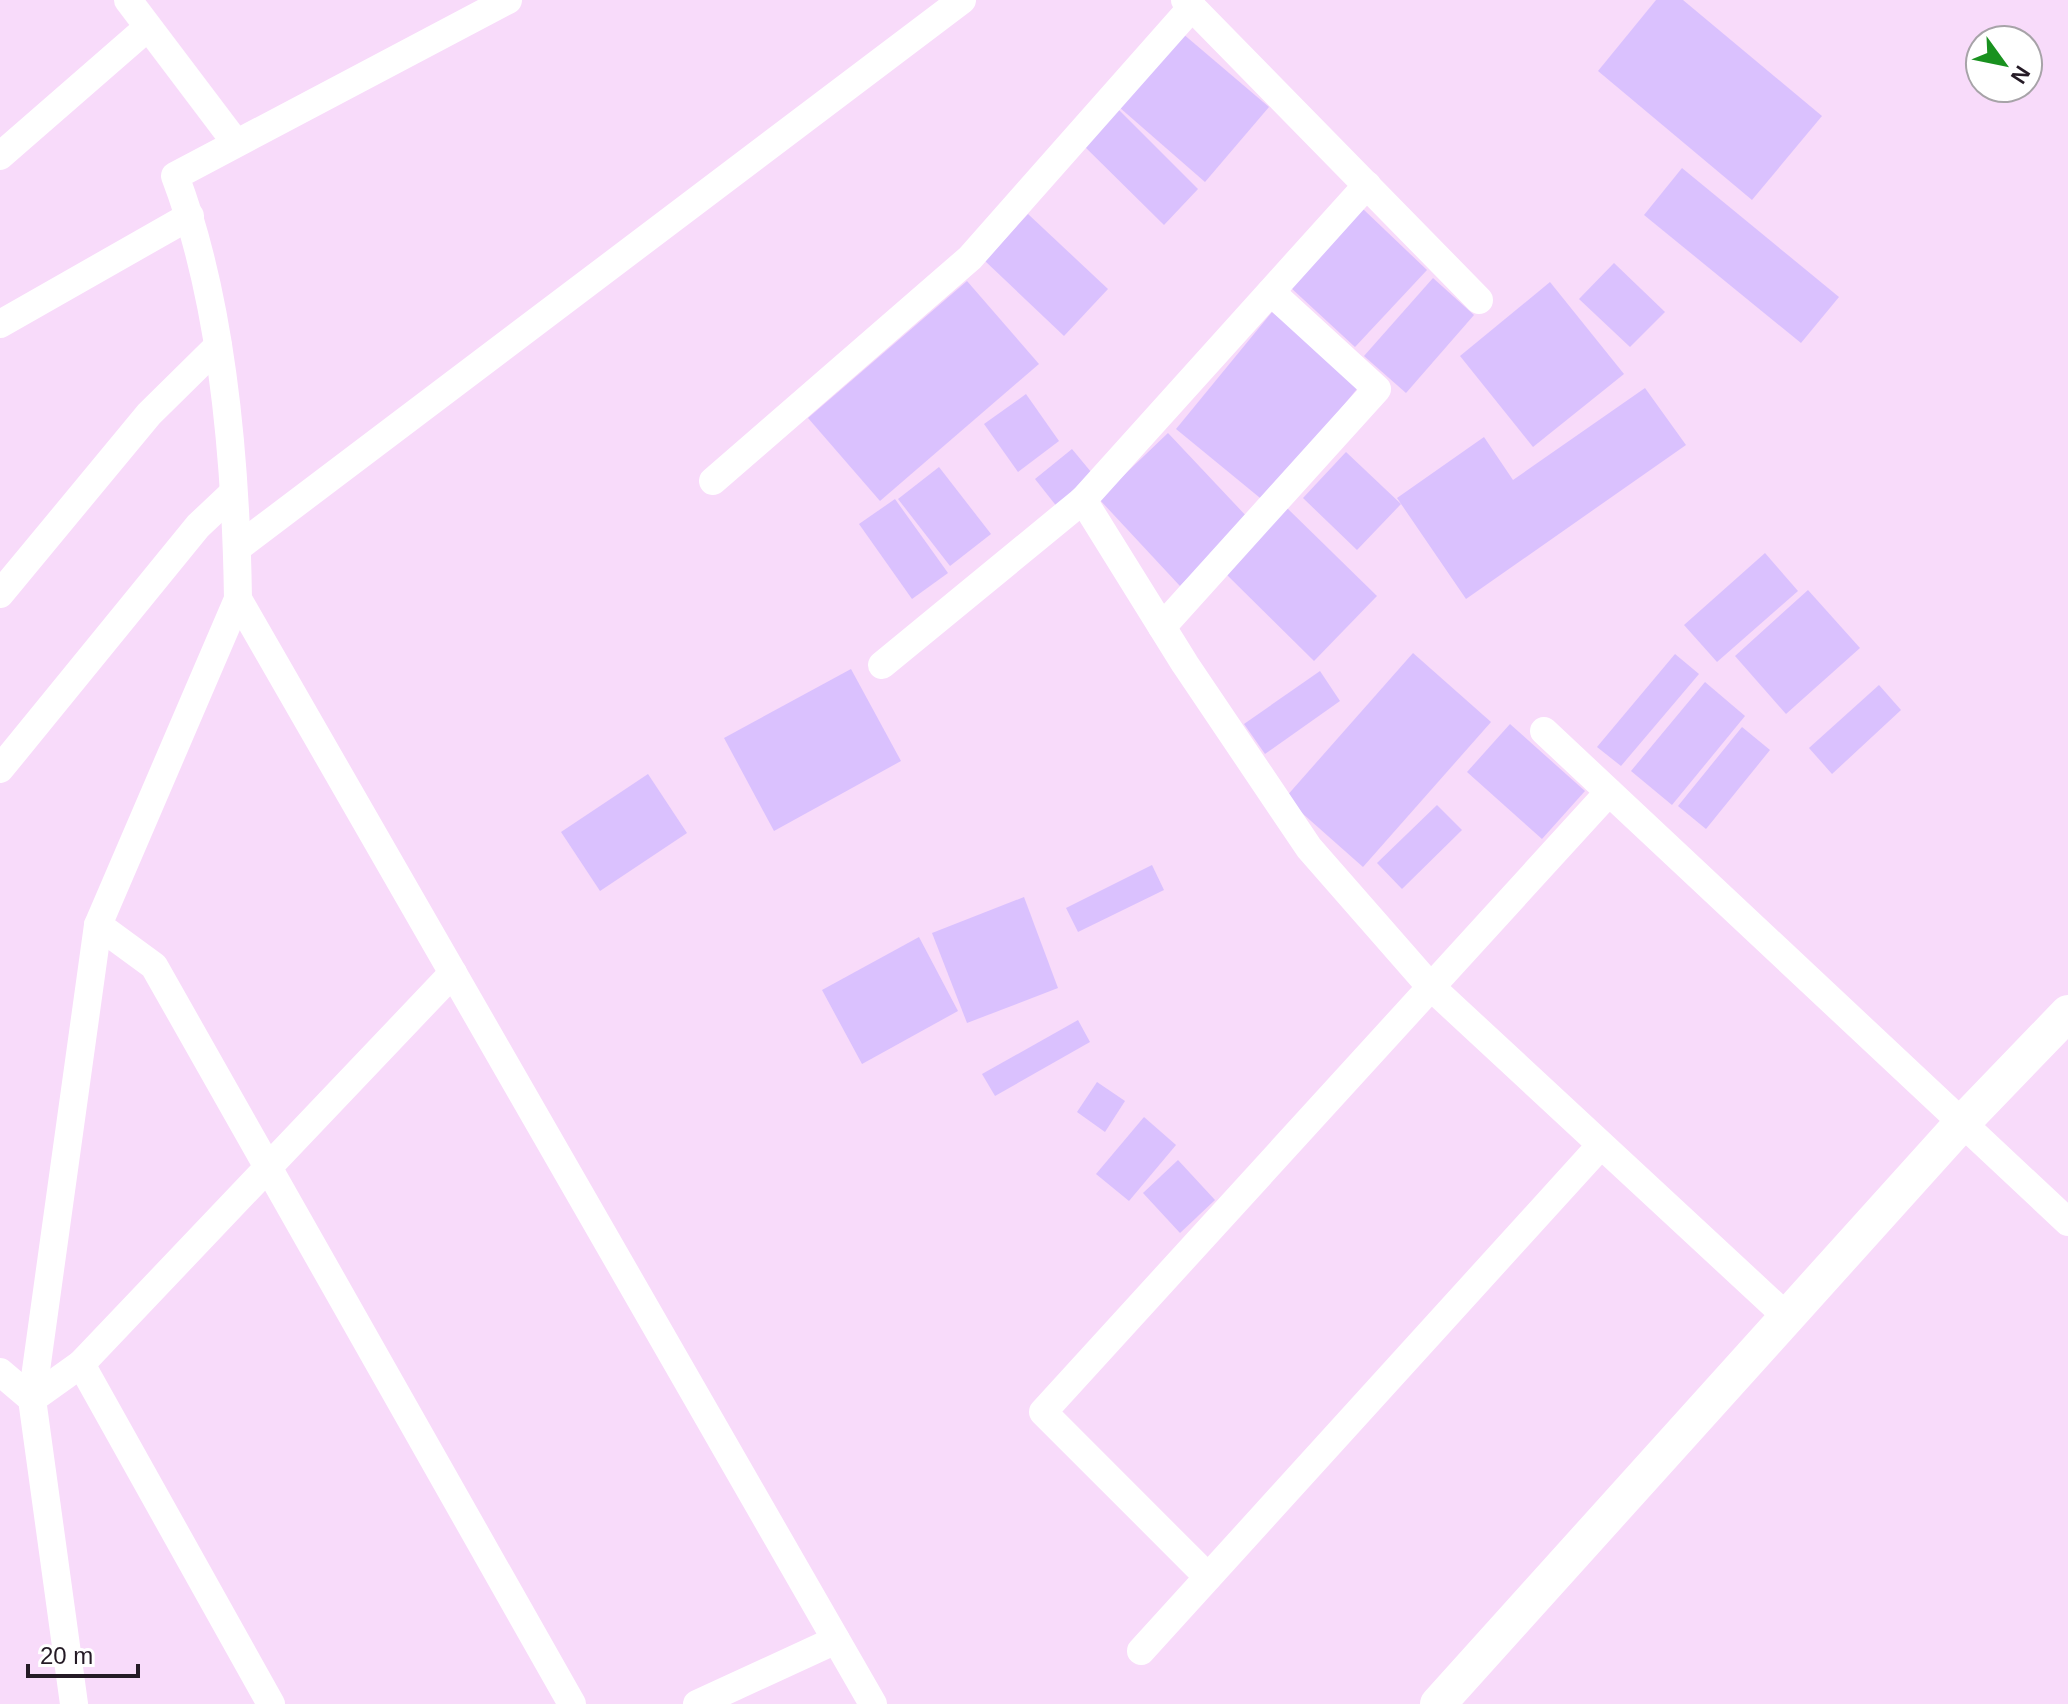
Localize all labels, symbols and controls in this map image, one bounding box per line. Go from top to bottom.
north arrow [1964,24,2044,104]
text: N [2006,61,2035,88]
scale bar [28,1628,138,1678]
text: 20 m [40,1642,93,1669]

